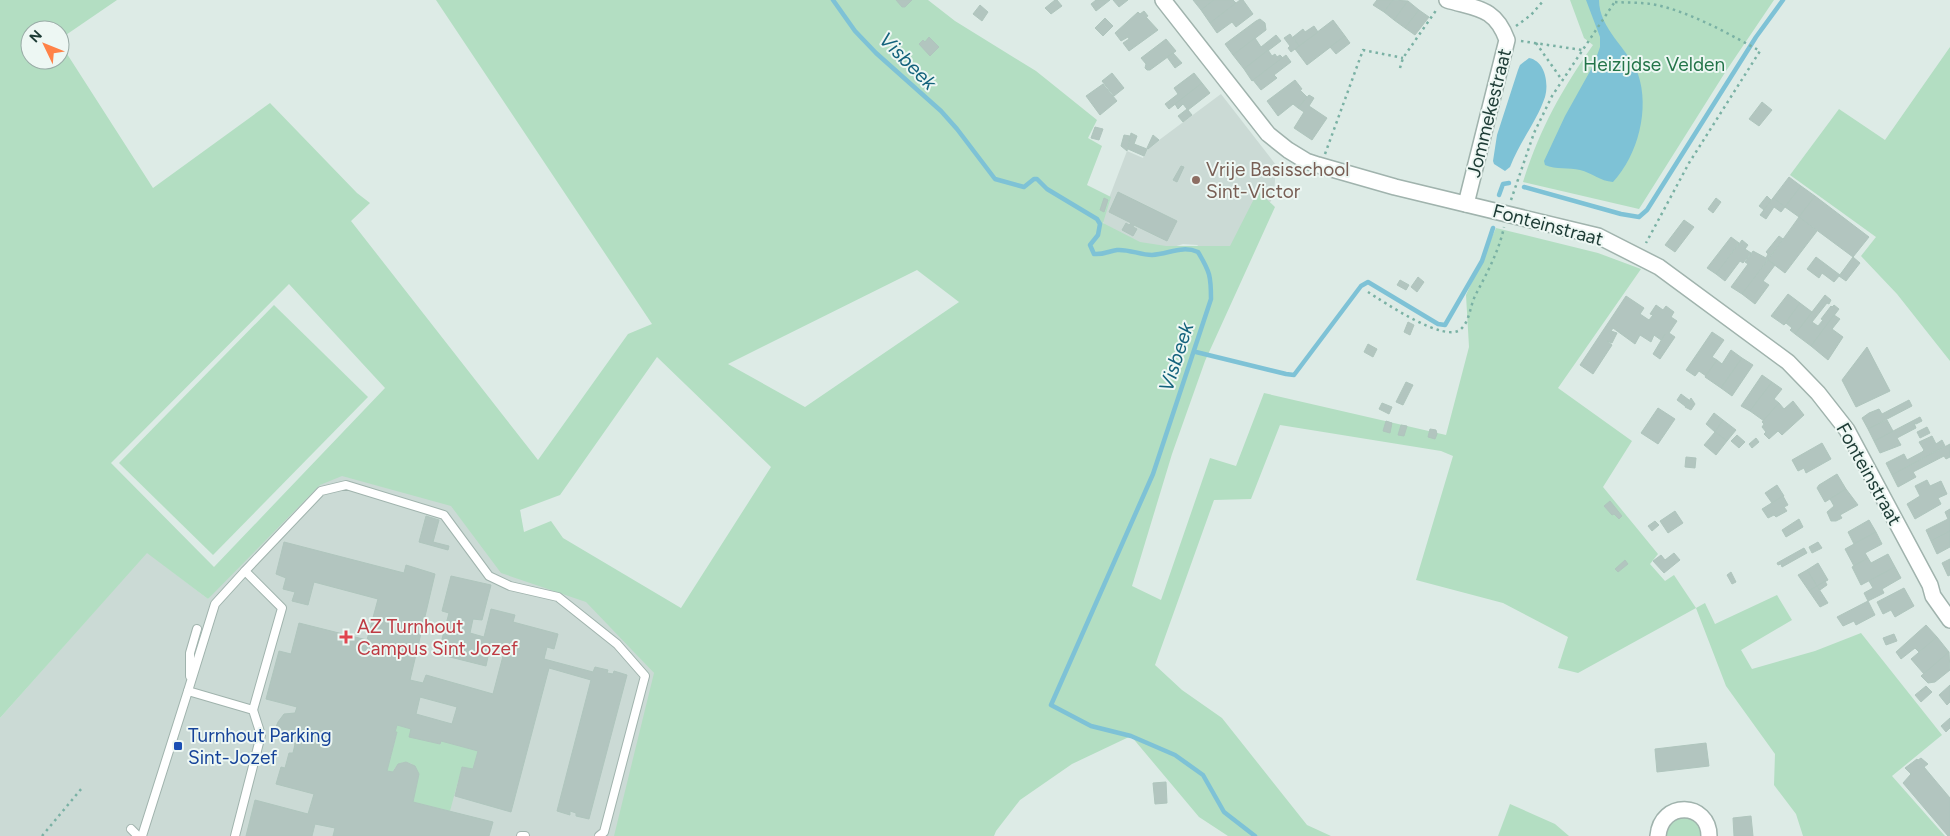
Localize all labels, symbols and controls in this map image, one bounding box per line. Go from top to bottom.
north arrow [20,20,70,70]
text: N [26,27,46,46]
water label: Visbeek [874,27,943,96]
street label: Jommekestraat [1462,46,1516,180]
park label: Heizijdse Velden [1583,53,1725,76]
place label: Vrije Basisschool Sint-Victor [1206,158,1349,203]
marker: Vrije Basisschool Sint-Victor [1190,174,1202,186]
street label: Fonteinstraat [1490,199,1606,251]
water label: Visbeek [1154,318,1199,395]
street label: Fonteinstraat [1831,419,1907,529]
place label: AZ Turnhout Campus Sint Jozef [357,615,518,660]
marker: AZ Turnhout Campus Sint Jozef [339,630,353,644]
place label: Turnhout Parking Sint-Jozef [188,724,332,769]
marker: Turnhout Parking Sint-Jozef [172,740,184,752]

